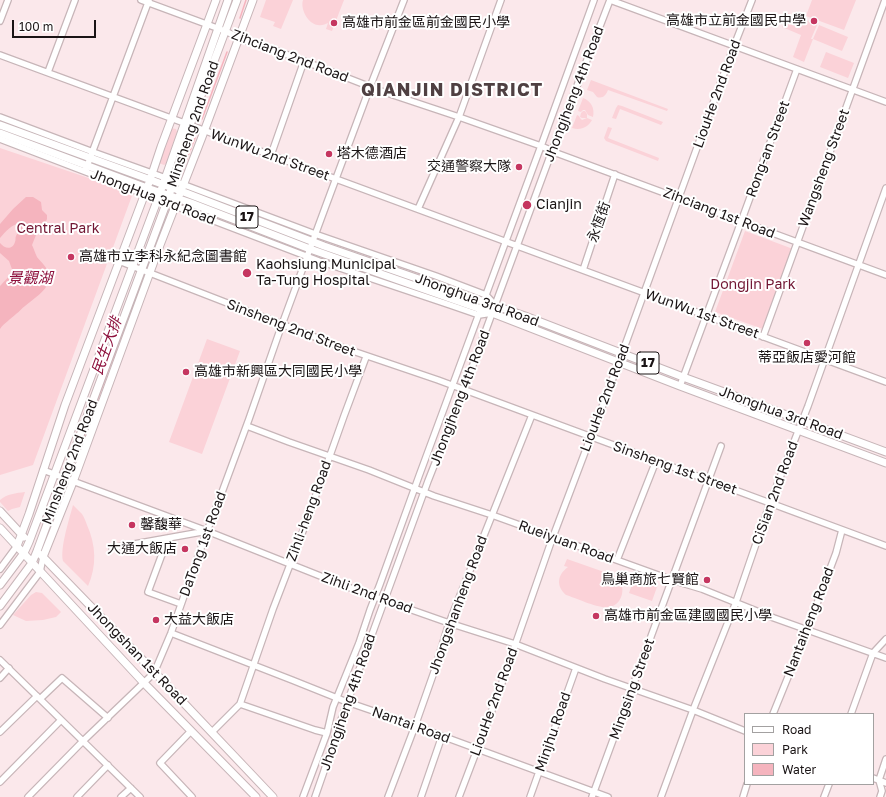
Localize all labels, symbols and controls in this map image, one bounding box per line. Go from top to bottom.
scale bar [14,12,98,38]
place label: 高雄市立前金國民中學 [666,13,806,29]
place label: 高雄市前金區前金國民小學 [342,15,510,31]
marker: 高雄市立前金國民中學 [809,16,819,26]
marker: 高雄市前金區前金國民小學 [329,18,339,28]
text: 100 m [19,19,53,34]
street label: Jhongjheng 4th Road [540,24,608,164]
street label: Zihciang 2nd Road [229,26,351,86]
street label: LiouHe 2nd Road [690,38,744,150]
street label: Minsheng 2nd Road [164,59,222,189]
district label: QIANJIN DISTRICT [361,79,543,101]
street label: Rong-an Street [743,98,793,200]
street label: Wangsheng Street [795,107,853,229]
street label: WunWu 2nd Street [208,126,332,184]
place label: 塔木德酒店 [337,146,407,162]
marker: 塔木德酒店 [324,149,334,159]
place label: 交通警察大隊 [427,159,511,175]
marker: 交通警察大隊 [514,162,524,172]
street label: JhongHua 3rd Road [88,165,218,229]
street label: Zihciang 1st Road [661,184,777,242]
place label: Cianjin [536,197,582,213]
marker: Cianjin [521,199,533,211]
street label: 永恆街 [584,199,614,245]
road number: 17 [236,206,258,228]
park label: Central Park [16,221,100,237]
place label: 高雄市立李科永紀念圖書館 [79,249,247,265]
marker: 高雄市立李科永紀念圖書館 [66,252,76,262]
place label: Kaohsiung Municipal Ta-Tung Hospital [256,257,396,290]
marker: Kaohsiung Municipal Ta-Tung Hospital [241,267,253,279]
water label: 景觀湖 [8,269,52,287]
street label: Jhonghua 3rd Road [413,270,541,330]
park label: Dongjin Park [710,277,796,293]
street label: WunWu 1st Street [643,286,761,342]
street label: Sinsheng 2nd Street [224,296,358,360]
water label: 民生大排 [88,315,126,377]
street label: Jhongjheng 4th Road [426,328,494,468]
marker: 蒂亞飯店愛河館 [802,338,812,348]
street label: LiouHe 2nd Road [577,342,633,454]
place label: 蒂亞飯店愛河館 [758,350,856,366]
road number: 17 [637,352,659,374]
place label: 高雄市新興區大同國民小學 [194,364,362,380]
marker: 高雄市新興區大同國民小學 [181,367,191,377]
street label: Jhonghua 3rd Road [717,383,845,443]
street label: Minsheng 2nd Road [38,397,102,527]
street label: Sinsheng 1st Street [611,438,739,498]
street label: CiSian 2nd Road [748,439,802,547]
street label: Zihli-heng Road [283,458,335,564]
street label: DaTong 1st Road [176,489,230,599]
place label: 馨馥華 [140,517,182,533]
street label: Rueiyuan Road [516,517,616,567]
marker: 馨馥華 [127,520,137,530]
street label: Jhongshanheng Road [425,533,491,677]
place label: 大通大飯店 [107,541,177,557]
marker: 大通大飯店 [180,544,190,554]
street label: Nantaiheng Road [780,565,838,679]
street label: Zihli 2nd Road [319,569,415,617]
place label: 鳥巢商旅七賢館 [601,572,699,588]
marker: 鳥巢商旅七賢館 [702,575,712,585]
street label: Jhongshan 1st Road [84,599,190,709]
place label: 高雄市前金區建國國民小學 [604,608,772,624]
marker: 高雄市前金區建國國民小學 [591,611,601,621]
place label: 大益大飯店 [164,612,234,628]
marker: 大益大飯店 [151,615,161,625]
street label: Jhongjheng 4th Road [317,631,379,773]
street label: Mingsing Street [606,636,658,742]
street label: LiouHe 2nd Road [467,646,521,758]
street label: Minjhu Road [532,690,574,774]
street label: Nantai Road [370,703,452,747]
legend [744,713,874,785]
text: Road [782,722,811,737]
text: Park [782,742,808,757]
text: Water [782,762,816,777]

